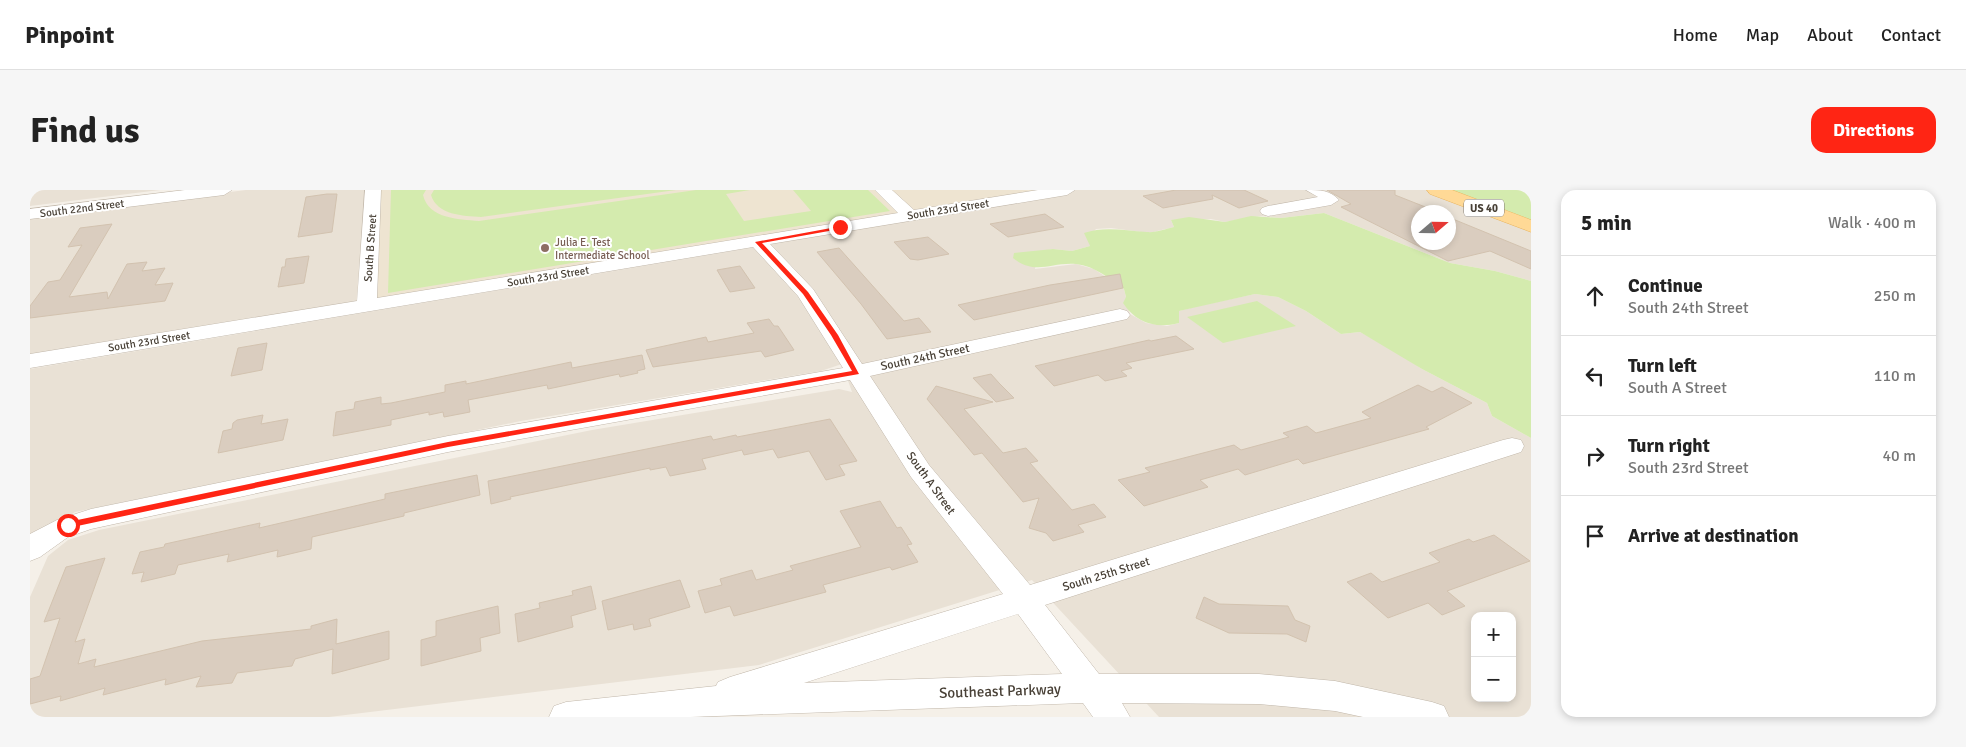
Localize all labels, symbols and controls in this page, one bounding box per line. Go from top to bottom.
text: Pinpoint [25,20,114,50]
text: Home [1673,24,1718,46]
text: Map [1746,24,1779,46]
text: About [1807,24,1853,46]
text: Contact [1881,24,1941,46]
button: Directions [1811,107,1936,153]
text: Find us [30,109,140,152]
street label: South 22nd Street [39,197,125,220]
street label: South 23rd Street [906,197,990,222]
road number: US 40 [1464,200,1504,217]
north arrow [1411,205,1456,250]
text: 5 min [1581,210,1632,236]
text: Walk · 400 m [1828,213,1916,233]
street label: South B Street [362,214,379,282]
route end [829,216,852,239]
place label: Julia E. Test Intermediate School [555,236,650,262]
marker: Julia E. Test Intermediate School [539,242,551,254]
street label: South 23rd Street [506,264,590,289]
text: Continue [1628,274,1703,298]
icon: ahead [1581,282,1609,310]
text: 250 m [1874,286,1916,306]
text: South 24th Street [1628,298,1749,318]
street label: South 23rd Street [107,329,191,354]
street label: South 24th Street [879,341,971,374]
text: Turn left [1628,354,1697,378]
icon: left [1581,362,1609,390]
text: 110 m [1874,366,1916,386]
text: South A Street [1628,378,1727,398]
text: Turn right [1628,434,1710,458]
icon: right [1581,442,1609,470]
text: 40 m [1882,446,1916,466]
street label: South A Street [903,449,958,518]
text: South 23rd Street [1628,458,1749,478]
route start [57,514,80,537]
icon: arrive [1581,522,1609,550]
text: Arrive at destination [1628,524,1799,548]
street label: South 25th Street [1061,554,1152,595]
map controls [1471,612,1516,702]
button: + [1471,612,1516,657]
button: − [1471,657,1516,702]
street label: Southeast Parkway [939,680,1061,702]

